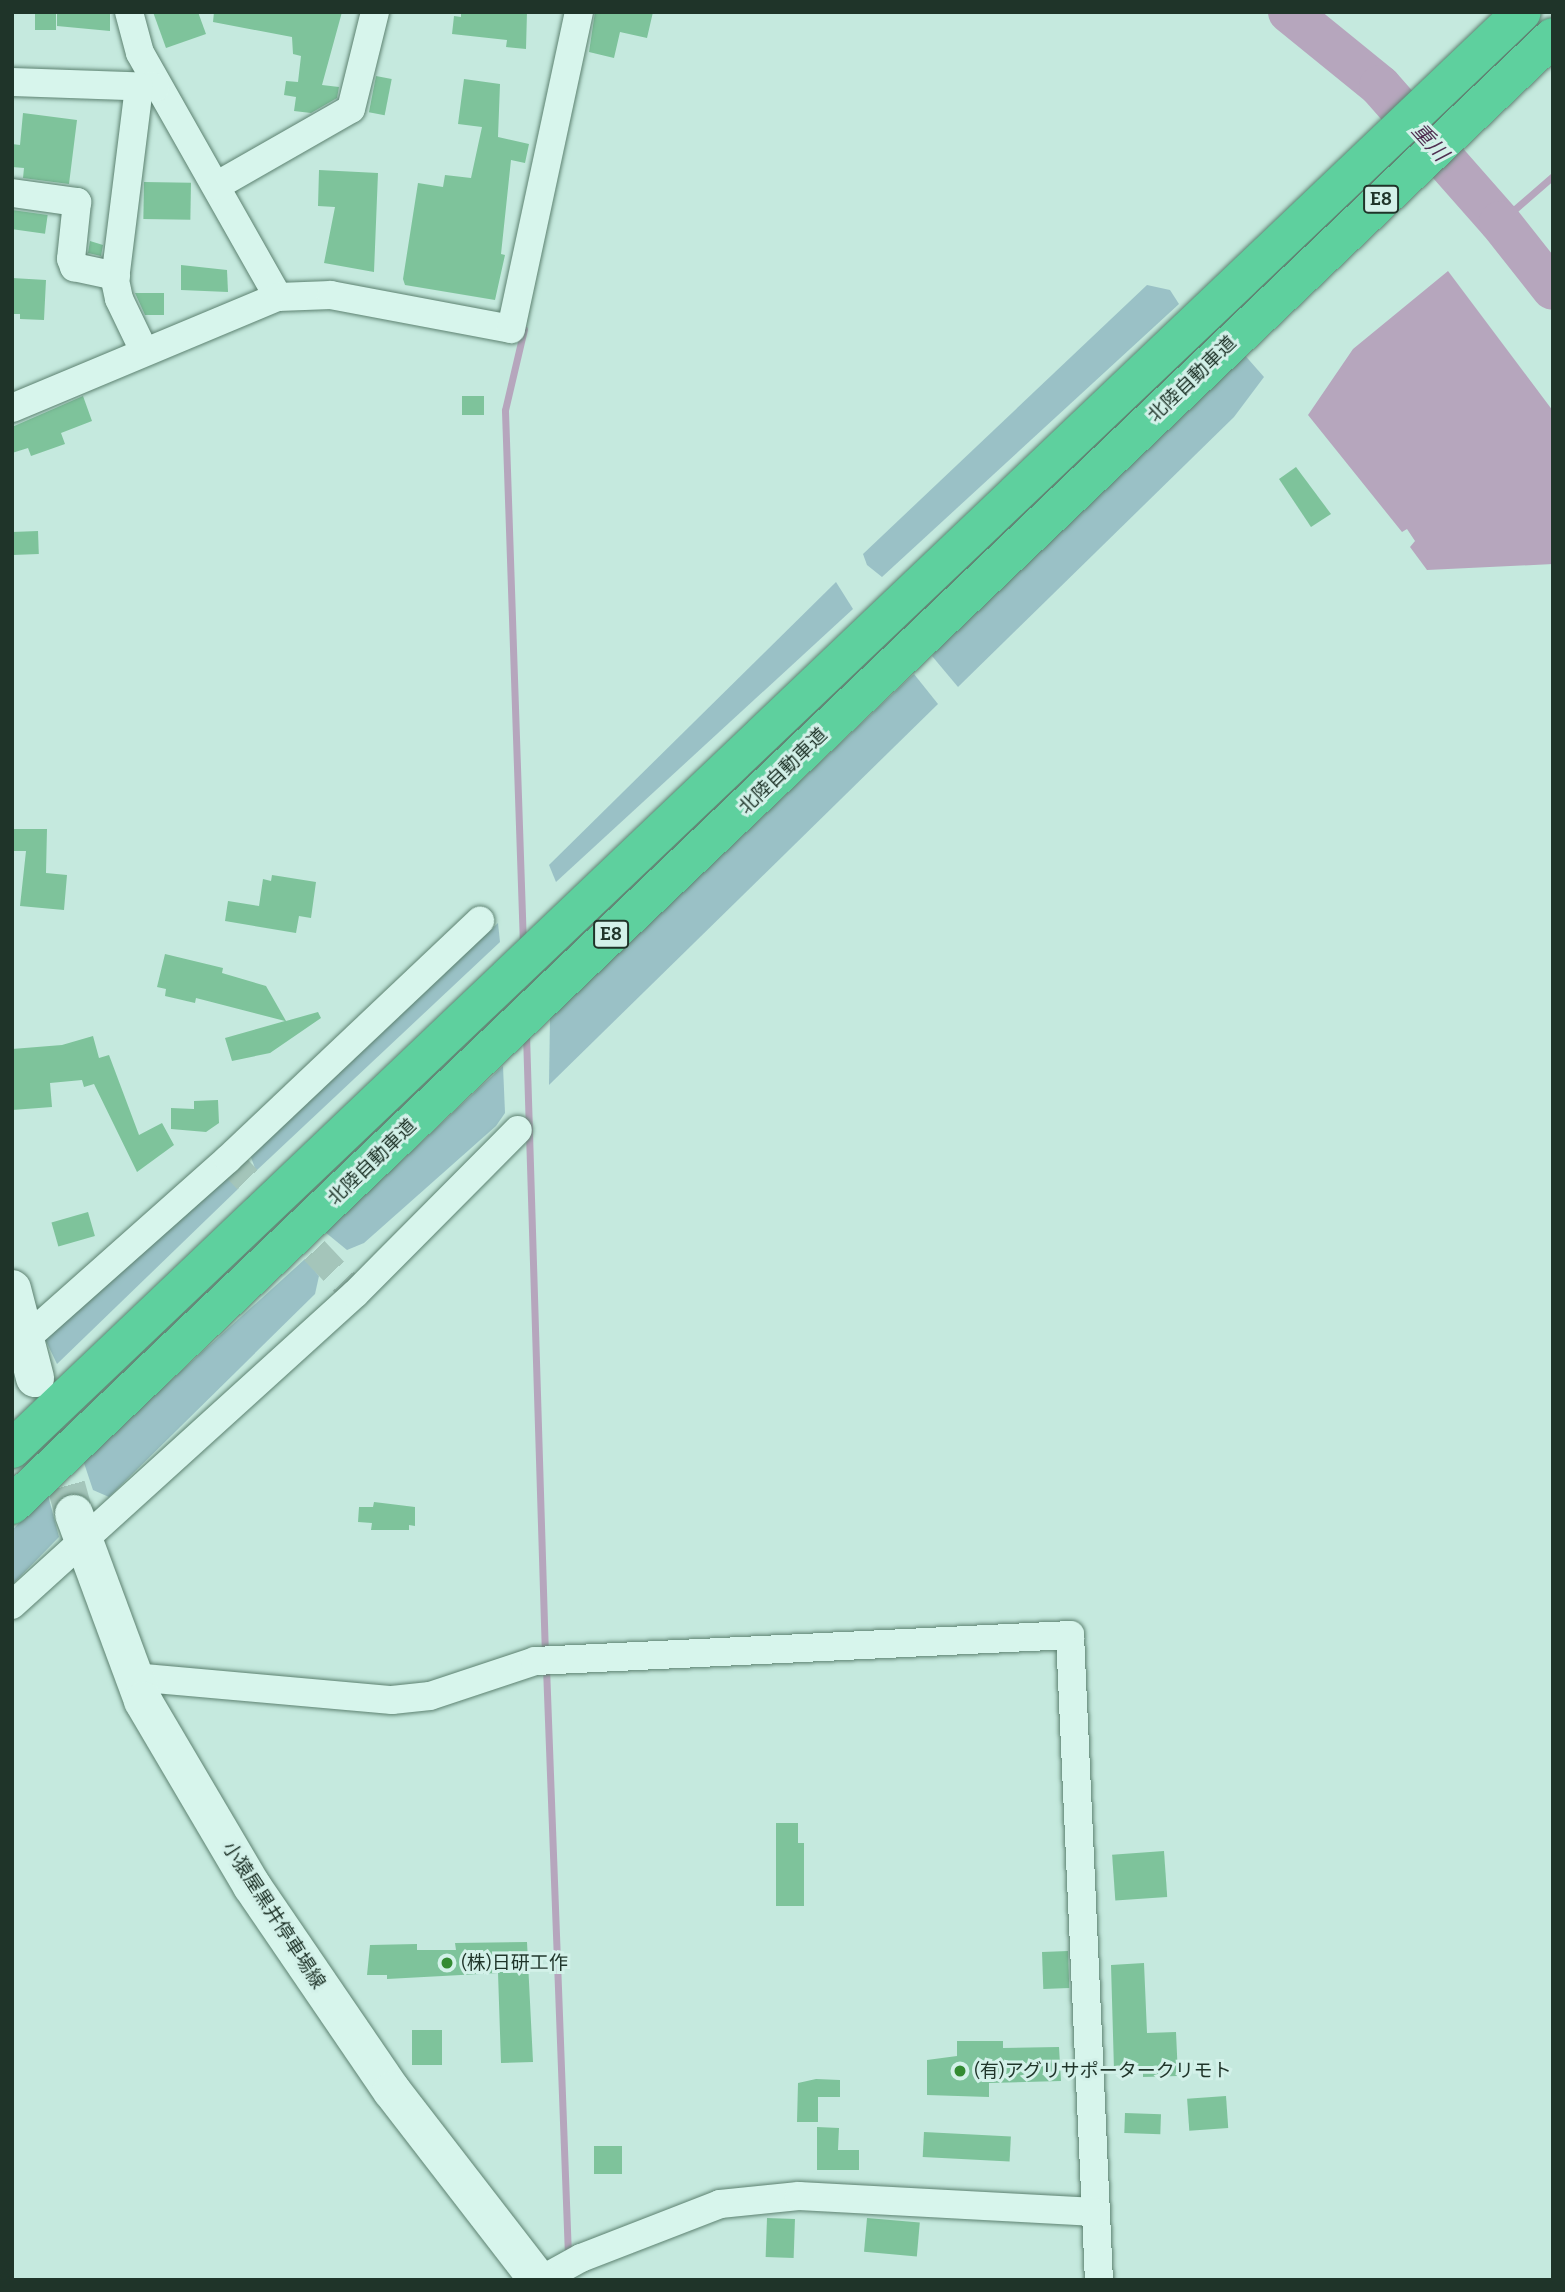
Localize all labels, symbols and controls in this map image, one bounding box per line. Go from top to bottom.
water label: 重川 [1407,118,1453,166]
road number: E8 [1362,184,1400,214]
street label: 北陸自動車道 [1143,331,1241,427]
street label: 北陸自動車道 [734,723,832,819]
road number: E8 [592,919,630,948]
street label: 北陸自動車道 [323,1114,421,1210]
street label: 小猿屋黒井停車場線 [218,1837,330,1993]
place label: (株)日研工作 [461,1952,568,1974]
marker: (株)日研工作 [439,1955,455,1971]
place label: (有)アグリサポータークリモト [974,2060,1233,2082]
marker: (有)アグリサポータークリモト [952,2063,968,2079]

